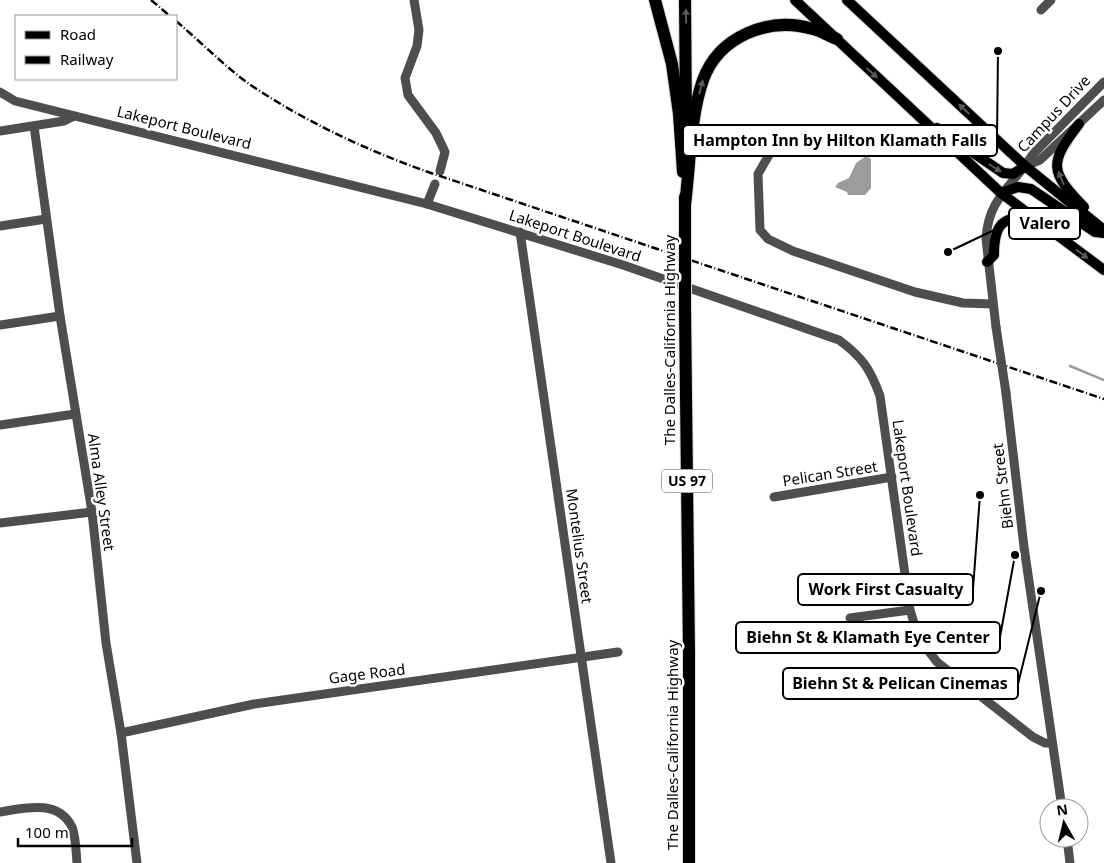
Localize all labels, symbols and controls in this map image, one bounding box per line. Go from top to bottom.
one-way arrow [682,8,690,24]
legend [15,15,178,80]
text: Road [60,24,96,44]
text: Railway [60,49,114,69]
one-way arrow [866,67,878,79]
street label: Campus Drive [1012,70,1094,156]
one-way arrow [697,80,705,95]
street label: Lakeport Boulevard [115,101,254,153]
one-way arrow [958,103,970,115]
callout: Hampton Inn by Hilton Klamath Falls [683,125,997,156]
text: Hampton Inn by Hilton Klamath Falls [693,129,987,151]
one-way arrow [989,163,1002,172]
one-way arrow [1057,170,1065,185]
street label: Lakeport Boulevard [507,204,644,266]
callout: Valero [1009,208,1080,239]
text: Valero [1020,212,1070,234]
street label: The Dalles-California Highway [659,234,679,445]
one-way arrow [1075,249,1089,259]
street label: Lakeport Boulevard [888,418,927,558]
street label: Alma Alley Street [84,432,120,553]
street label: Biehn Street [987,441,1017,530]
street label: Pelican Street [781,456,879,490]
road number: US 97 [662,470,712,492]
street label: Montelius Street [562,487,598,605]
callout: Work First Casualty [798,574,973,605]
text: Work First Casualty [809,578,964,600]
callout: Biehn St & Klamath Eye Center [736,622,1000,653]
text: Biehn St & Klamath Eye Center [746,626,990,648]
street label: The Dalles-California Highway [662,639,682,850]
street label: Gage Road [327,658,406,688]
callout: Biehn St & Pelican Cinemas [783,668,1018,699]
text: Biehn St & Pelican Cinemas [792,672,1008,694]
north arrow [1039,798,1089,848]
text: N [1055,799,1069,820]
scale bar [18,816,131,848]
text: 100 m [25,822,69,842]

